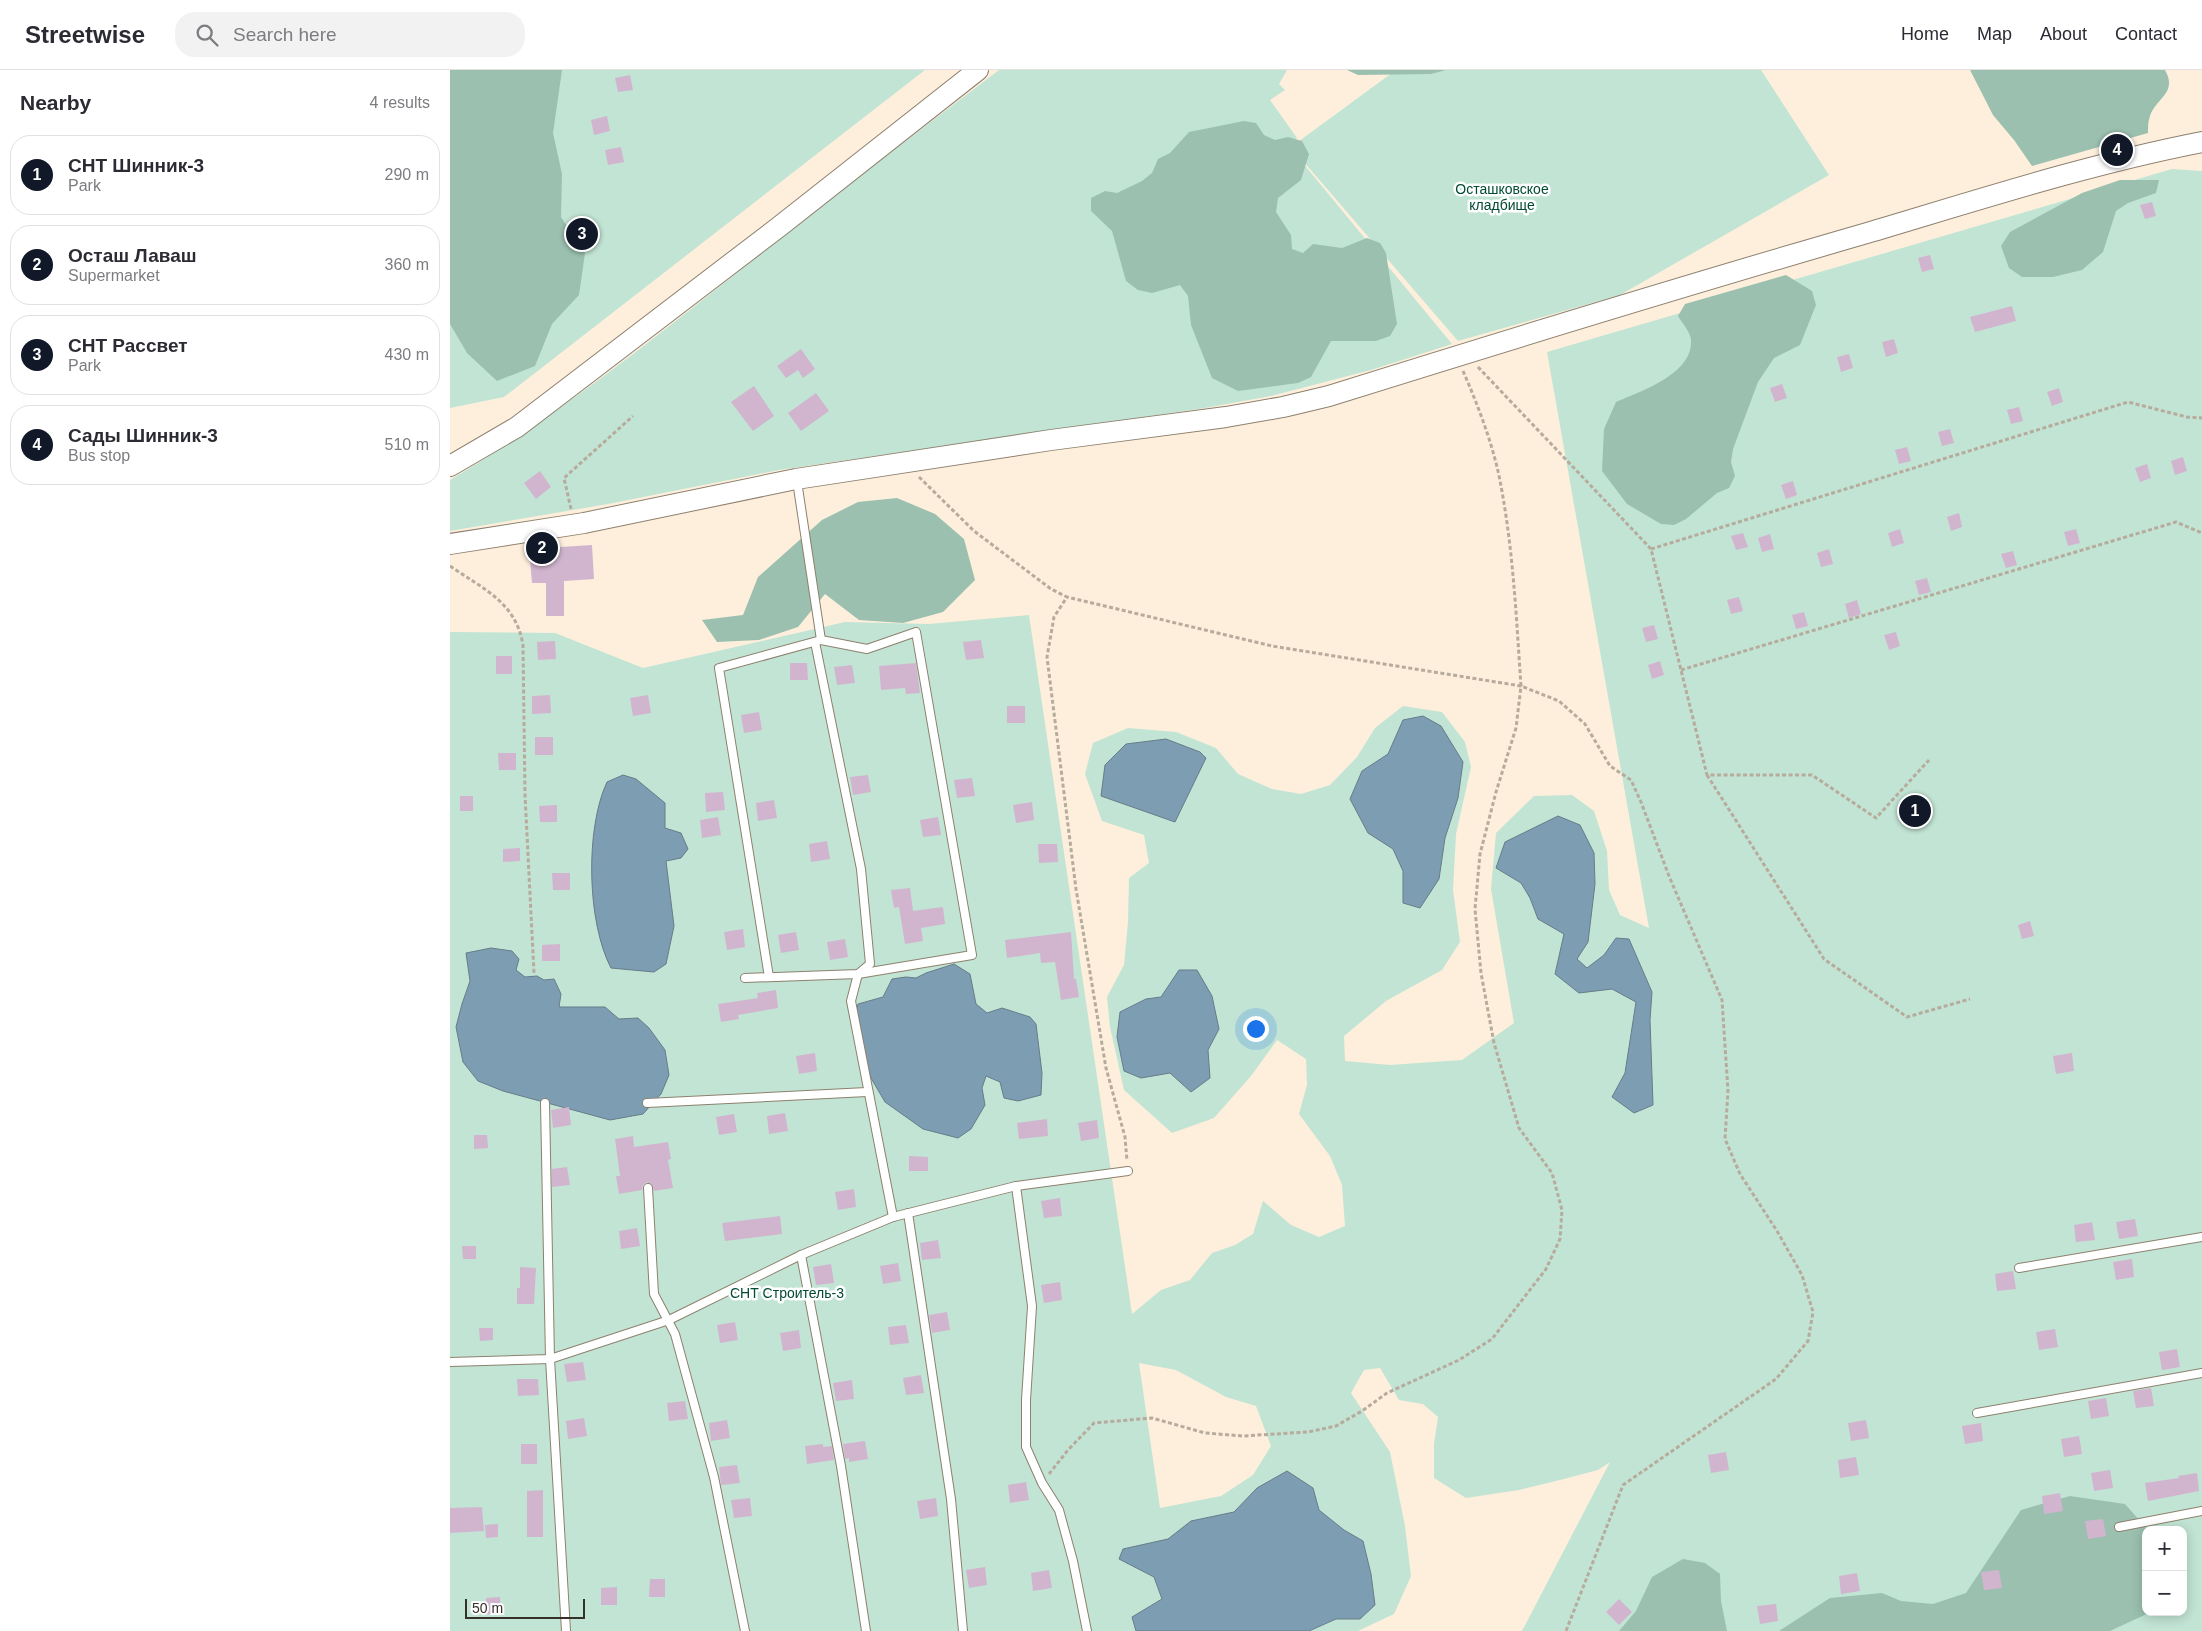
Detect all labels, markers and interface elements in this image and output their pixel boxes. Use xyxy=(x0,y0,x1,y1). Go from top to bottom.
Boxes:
search box xyxy=(175,12,525,57)
text: Streetwise xyxy=(25,21,145,48)
icon: search xyxy=(193,21,221,49)
text: Search here xyxy=(233,24,337,45)
text: Home xyxy=(1901,24,1949,44)
text: Map xyxy=(1977,24,2012,44)
text: About xyxy=(2040,24,2087,44)
text: Contact xyxy=(2115,24,2177,44)
text: Nearby xyxy=(20,91,91,114)
text: 4 results xyxy=(370,94,430,111)
pin: 4 xyxy=(2101,131,2133,169)
text: СНТ Шинник-3 xyxy=(68,155,204,176)
text: 1 xyxy=(33,166,41,183)
text: 290 m xyxy=(385,166,429,183)
text: Park xyxy=(68,177,101,194)
park label: Осташковское кладбище xyxy=(1455,181,1549,213)
pin: 3 xyxy=(566,215,598,253)
text: Осташ Лаваш xyxy=(68,245,197,266)
text: 2 xyxy=(33,256,41,273)
text: 360 m xyxy=(385,256,429,273)
text: Supermarket xyxy=(68,267,160,284)
text: СНТ Рассвет xyxy=(68,335,188,356)
text: 3 xyxy=(33,346,41,363)
text: 430 m xyxy=(385,346,429,363)
text: Park xyxy=(68,357,101,374)
text: Сады Шинник-3 xyxy=(68,425,218,446)
text: 4 xyxy=(33,436,41,453)
text: 510 m xyxy=(385,436,429,453)
text: Bus stop xyxy=(68,447,130,464)
pin: 2 xyxy=(526,529,558,567)
pin: 1 xyxy=(1899,792,1931,830)
your location xyxy=(1243,1016,1269,1042)
park label: СНТ Строитель-3 xyxy=(730,1285,844,1301)
map controls xyxy=(2142,1526,2187,1616)
button: + xyxy=(2142,1526,2187,1571)
button: − xyxy=(2142,1571,2187,1616)
scale bar xyxy=(465,1596,585,1619)
text: 50 m xyxy=(472,1600,503,1616)

